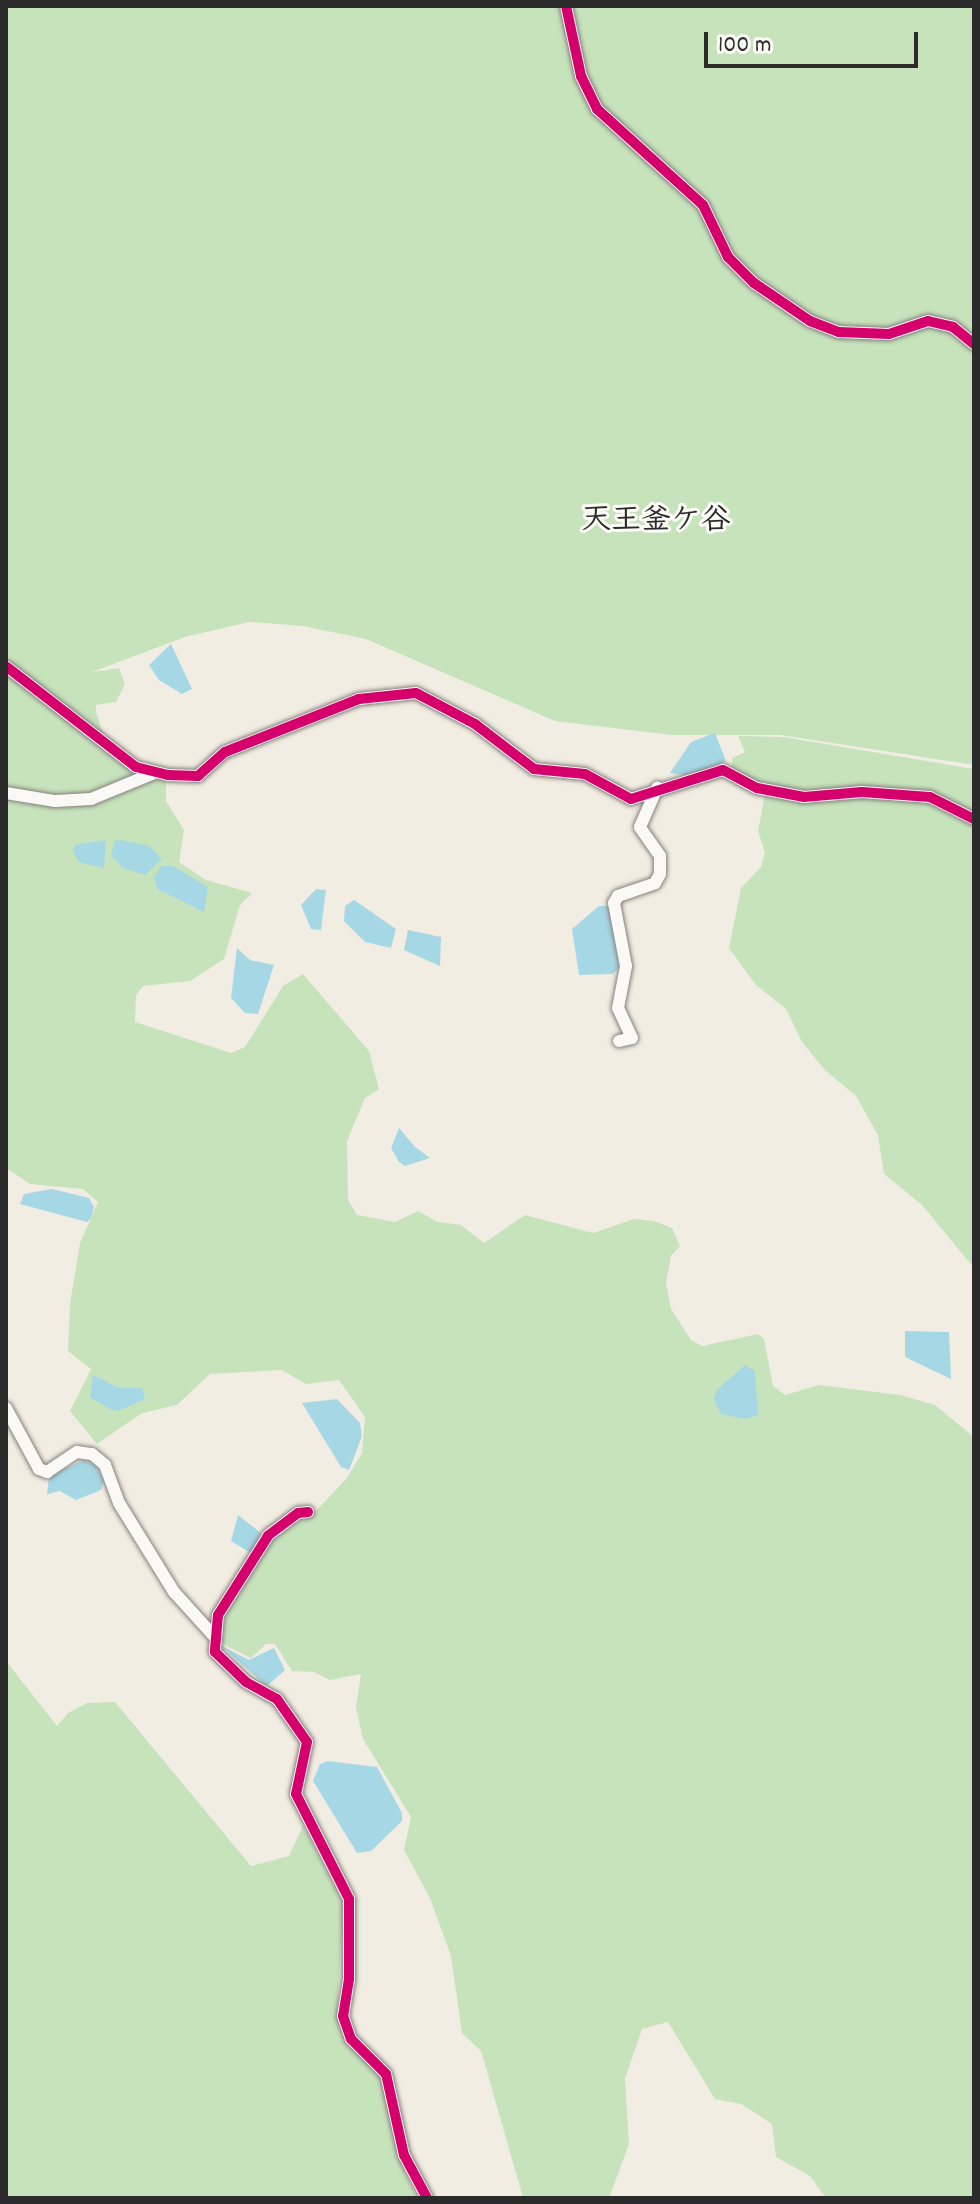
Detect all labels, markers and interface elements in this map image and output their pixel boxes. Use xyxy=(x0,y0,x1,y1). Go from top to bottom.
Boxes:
scale bar xyxy=(708,16,922,66)
text: 100 m xyxy=(718,29,771,63)
district label: 天王釜ケ谷 xyxy=(581,505,731,541)

